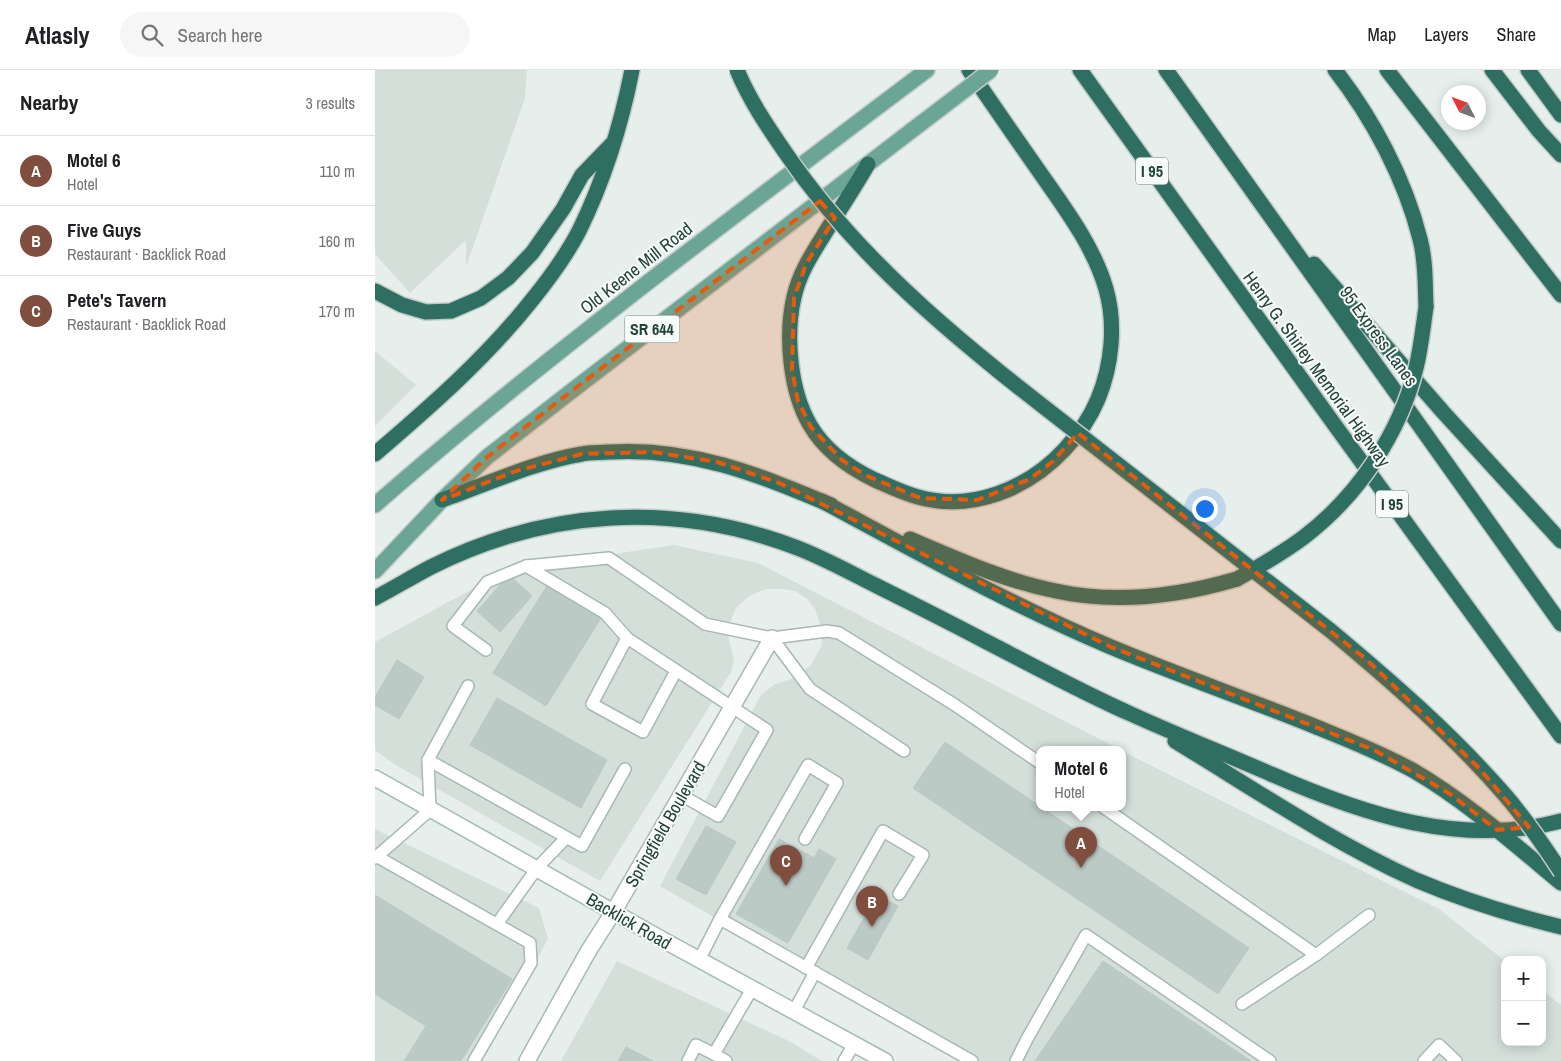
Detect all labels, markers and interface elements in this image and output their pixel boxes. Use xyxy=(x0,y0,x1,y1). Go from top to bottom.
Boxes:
search box xyxy=(120,12,470,57)
text: Atlasly xyxy=(25,19,90,51)
icon: search xyxy=(138,21,166,49)
text: Search here xyxy=(178,22,262,48)
text: Map xyxy=(1368,22,1396,47)
text: Layers xyxy=(1424,22,1469,47)
text: Share xyxy=(1497,22,1536,47)
north arrow xyxy=(1441,85,1486,130)
text: Nearby xyxy=(20,88,78,117)
text: 3 results xyxy=(305,92,355,114)
text: Motel 6 xyxy=(67,147,121,173)
road number: I 95 xyxy=(1136,158,1168,184)
text: A xyxy=(31,160,41,182)
text: 110 m xyxy=(319,160,355,182)
text: Hotel xyxy=(67,173,98,195)
street label: Old Keene Mill Road xyxy=(575,216,697,320)
text: Five Guys xyxy=(67,217,141,243)
text: B xyxy=(31,230,41,252)
text: 160 m xyxy=(319,230,355,252)
text: Restaurant · Backlick Road xyxy=(67,243,226,265)
street label: Henry G. Shirley Memorial Highway xyxy=(1237,266,1397,472)
street label: 95 Express Lanes xyxy=(1334,281,1424,391)
text: Pete's Tavern xyxy=(67,287,167,313)
text: C xyxy=(31,300,41,322)
text: 170 m xyxy=(319,300,355,322)
text: Restaurant · Backlick Road xyxy=(67,313,226,335)
road number: SR 644 xyxy=(625,315,679,342)
road number: I 95 xyxy=(1376,490,1408,518)
your location xyxy=(1192,496,1218,522)
popup xyxy=(1036,746,1126,811)
text: Motel 6 xyxy=(1054,755,1108,781)
street label: Springfield Boulevard xyxy=(619,756,711,892)
text: Hotel xyxy=(1054,781,1085,803)
pin: A xyxy=(1065,827,1097,868)
pin: C xyxy=(770,845,802,886)
pin: B xyxy=(856,886,888,927)
street label: Backlick Road xyxy=(582,887,676,955)
map controls xyxy=(1501,956,1546,1046)
button: + xyxy=(1501,956,1546,1001)
button: − xyxy=(1501,1001,1546,1046)

